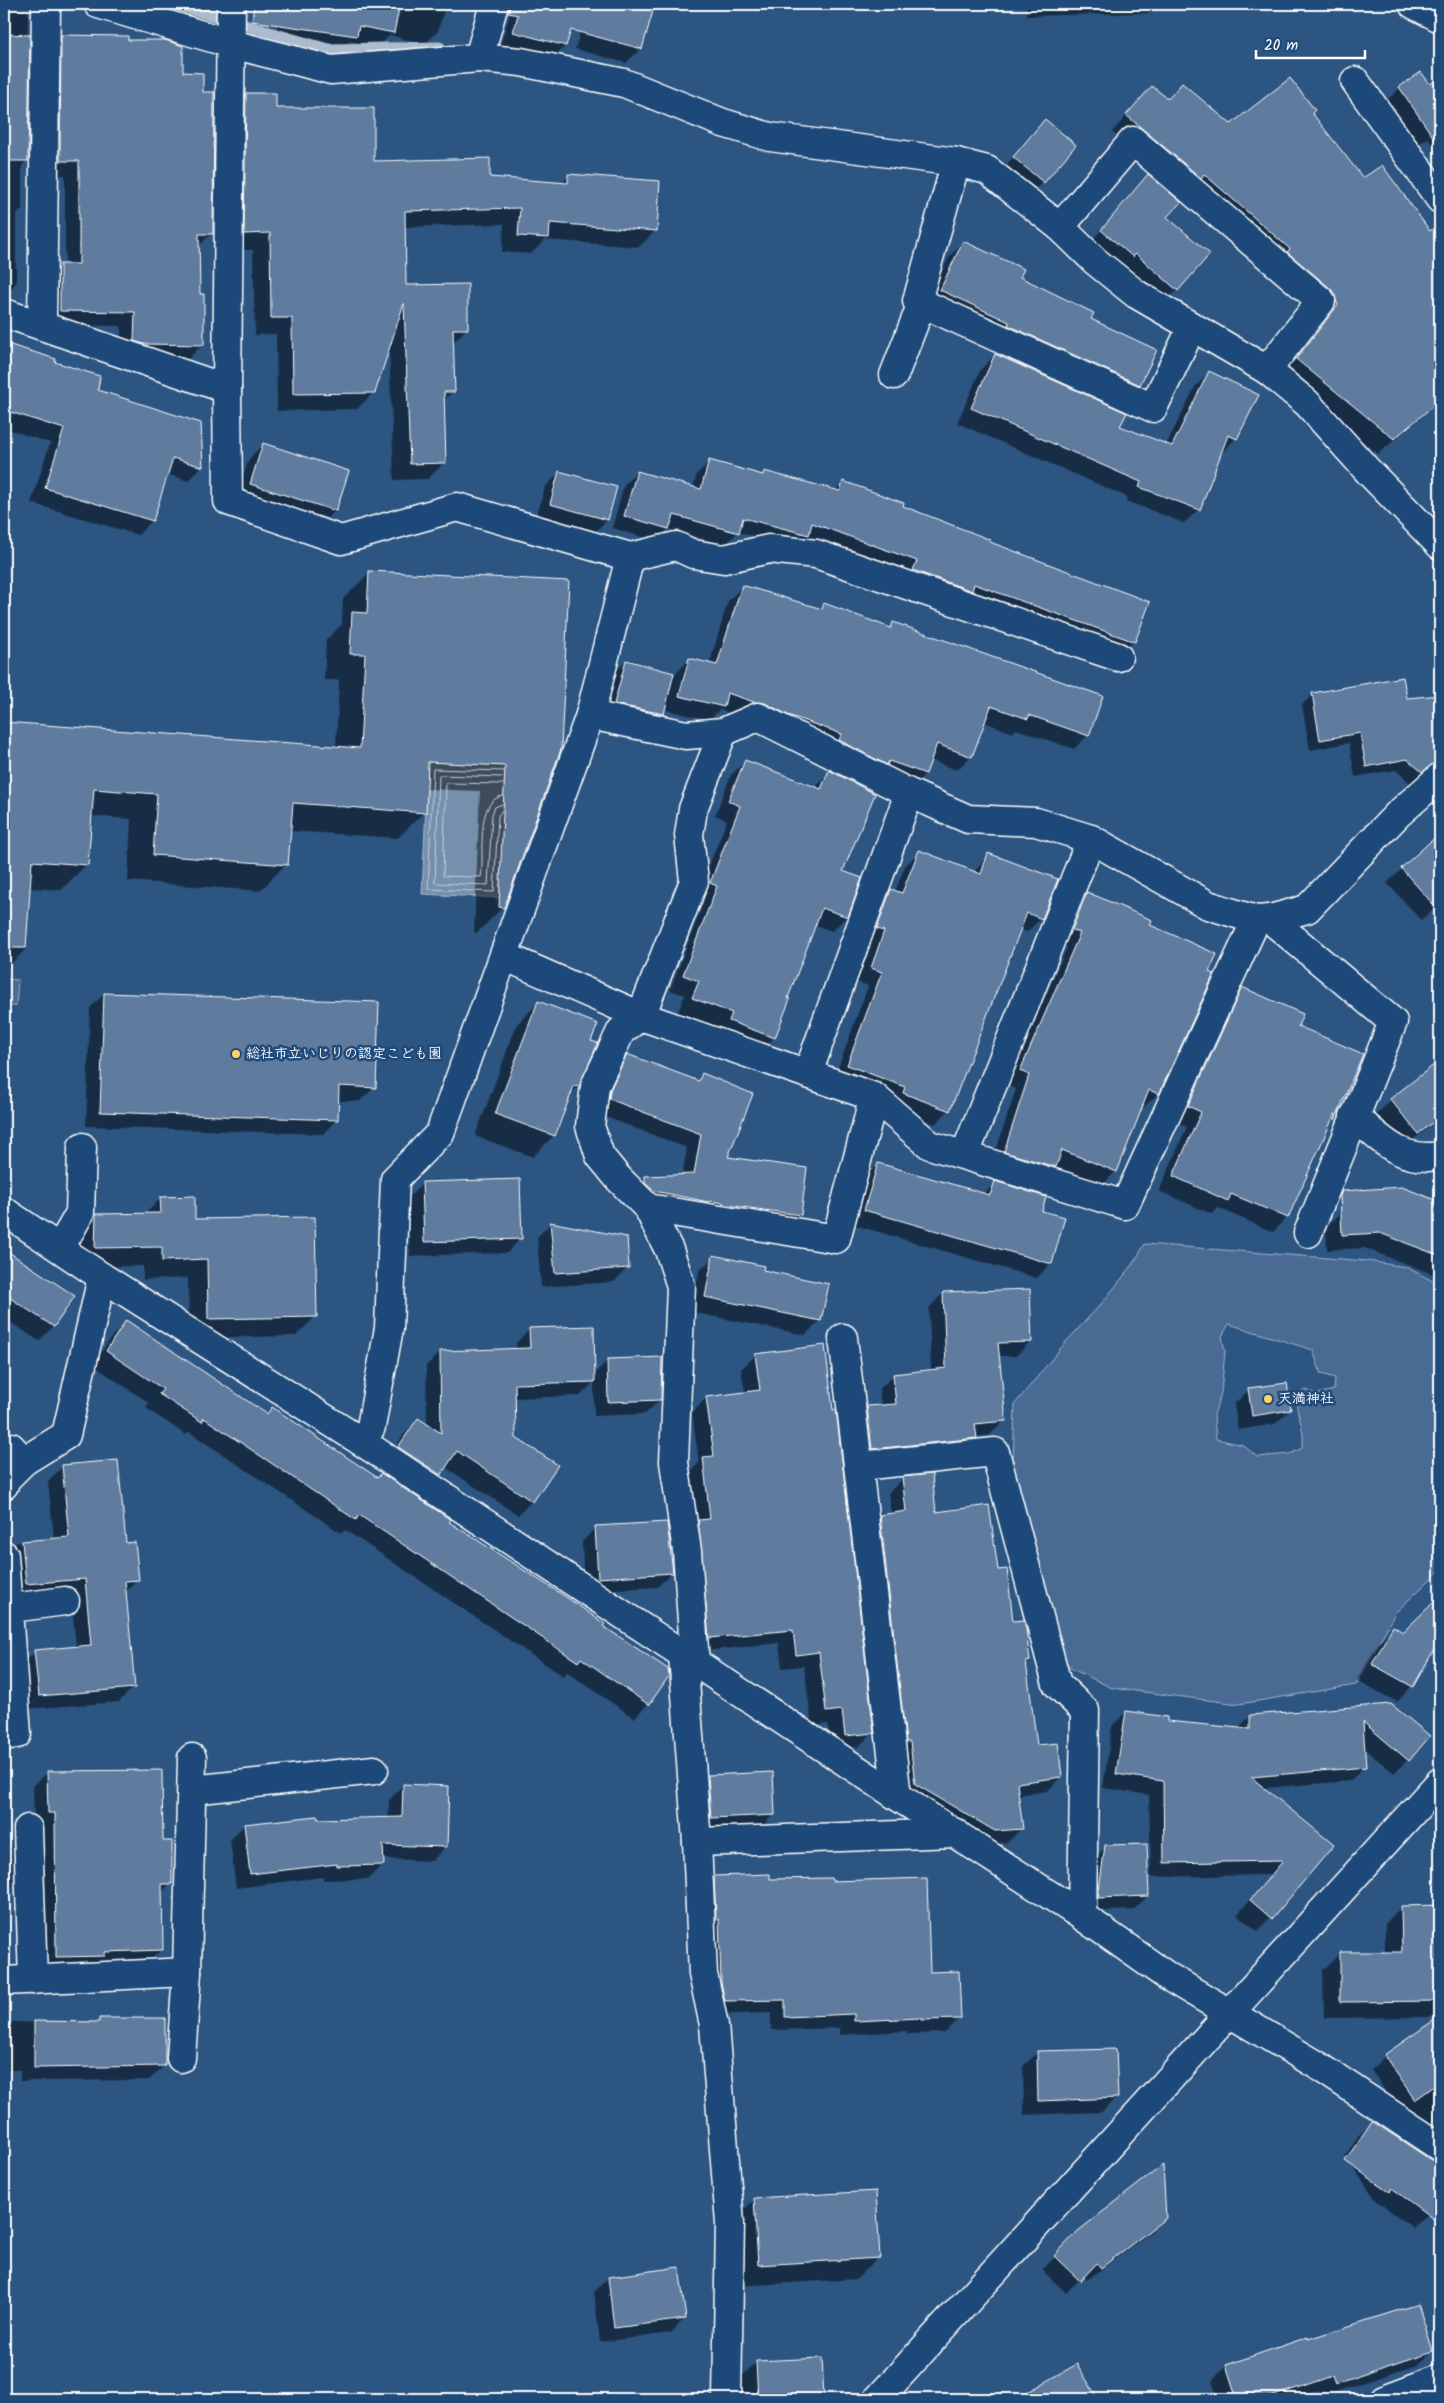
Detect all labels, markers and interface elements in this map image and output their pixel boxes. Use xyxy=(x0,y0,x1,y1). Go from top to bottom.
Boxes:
scale bar xyxy=(1256,28,1365,60)
text: 20 m xyxy=(1264,34,1298,58)
place label: 総社市立いじりの認定こども園 xyxy=(246,1043,442,1065)
marker: 総社市立いじりの認定こども園 xyxy=(230,1048,242,1060)
place label: 天満神社 xyxy=(1278,1388,1334,1410)
marker: 天満神社 xyxy=(1262,1393,1274,1405)

